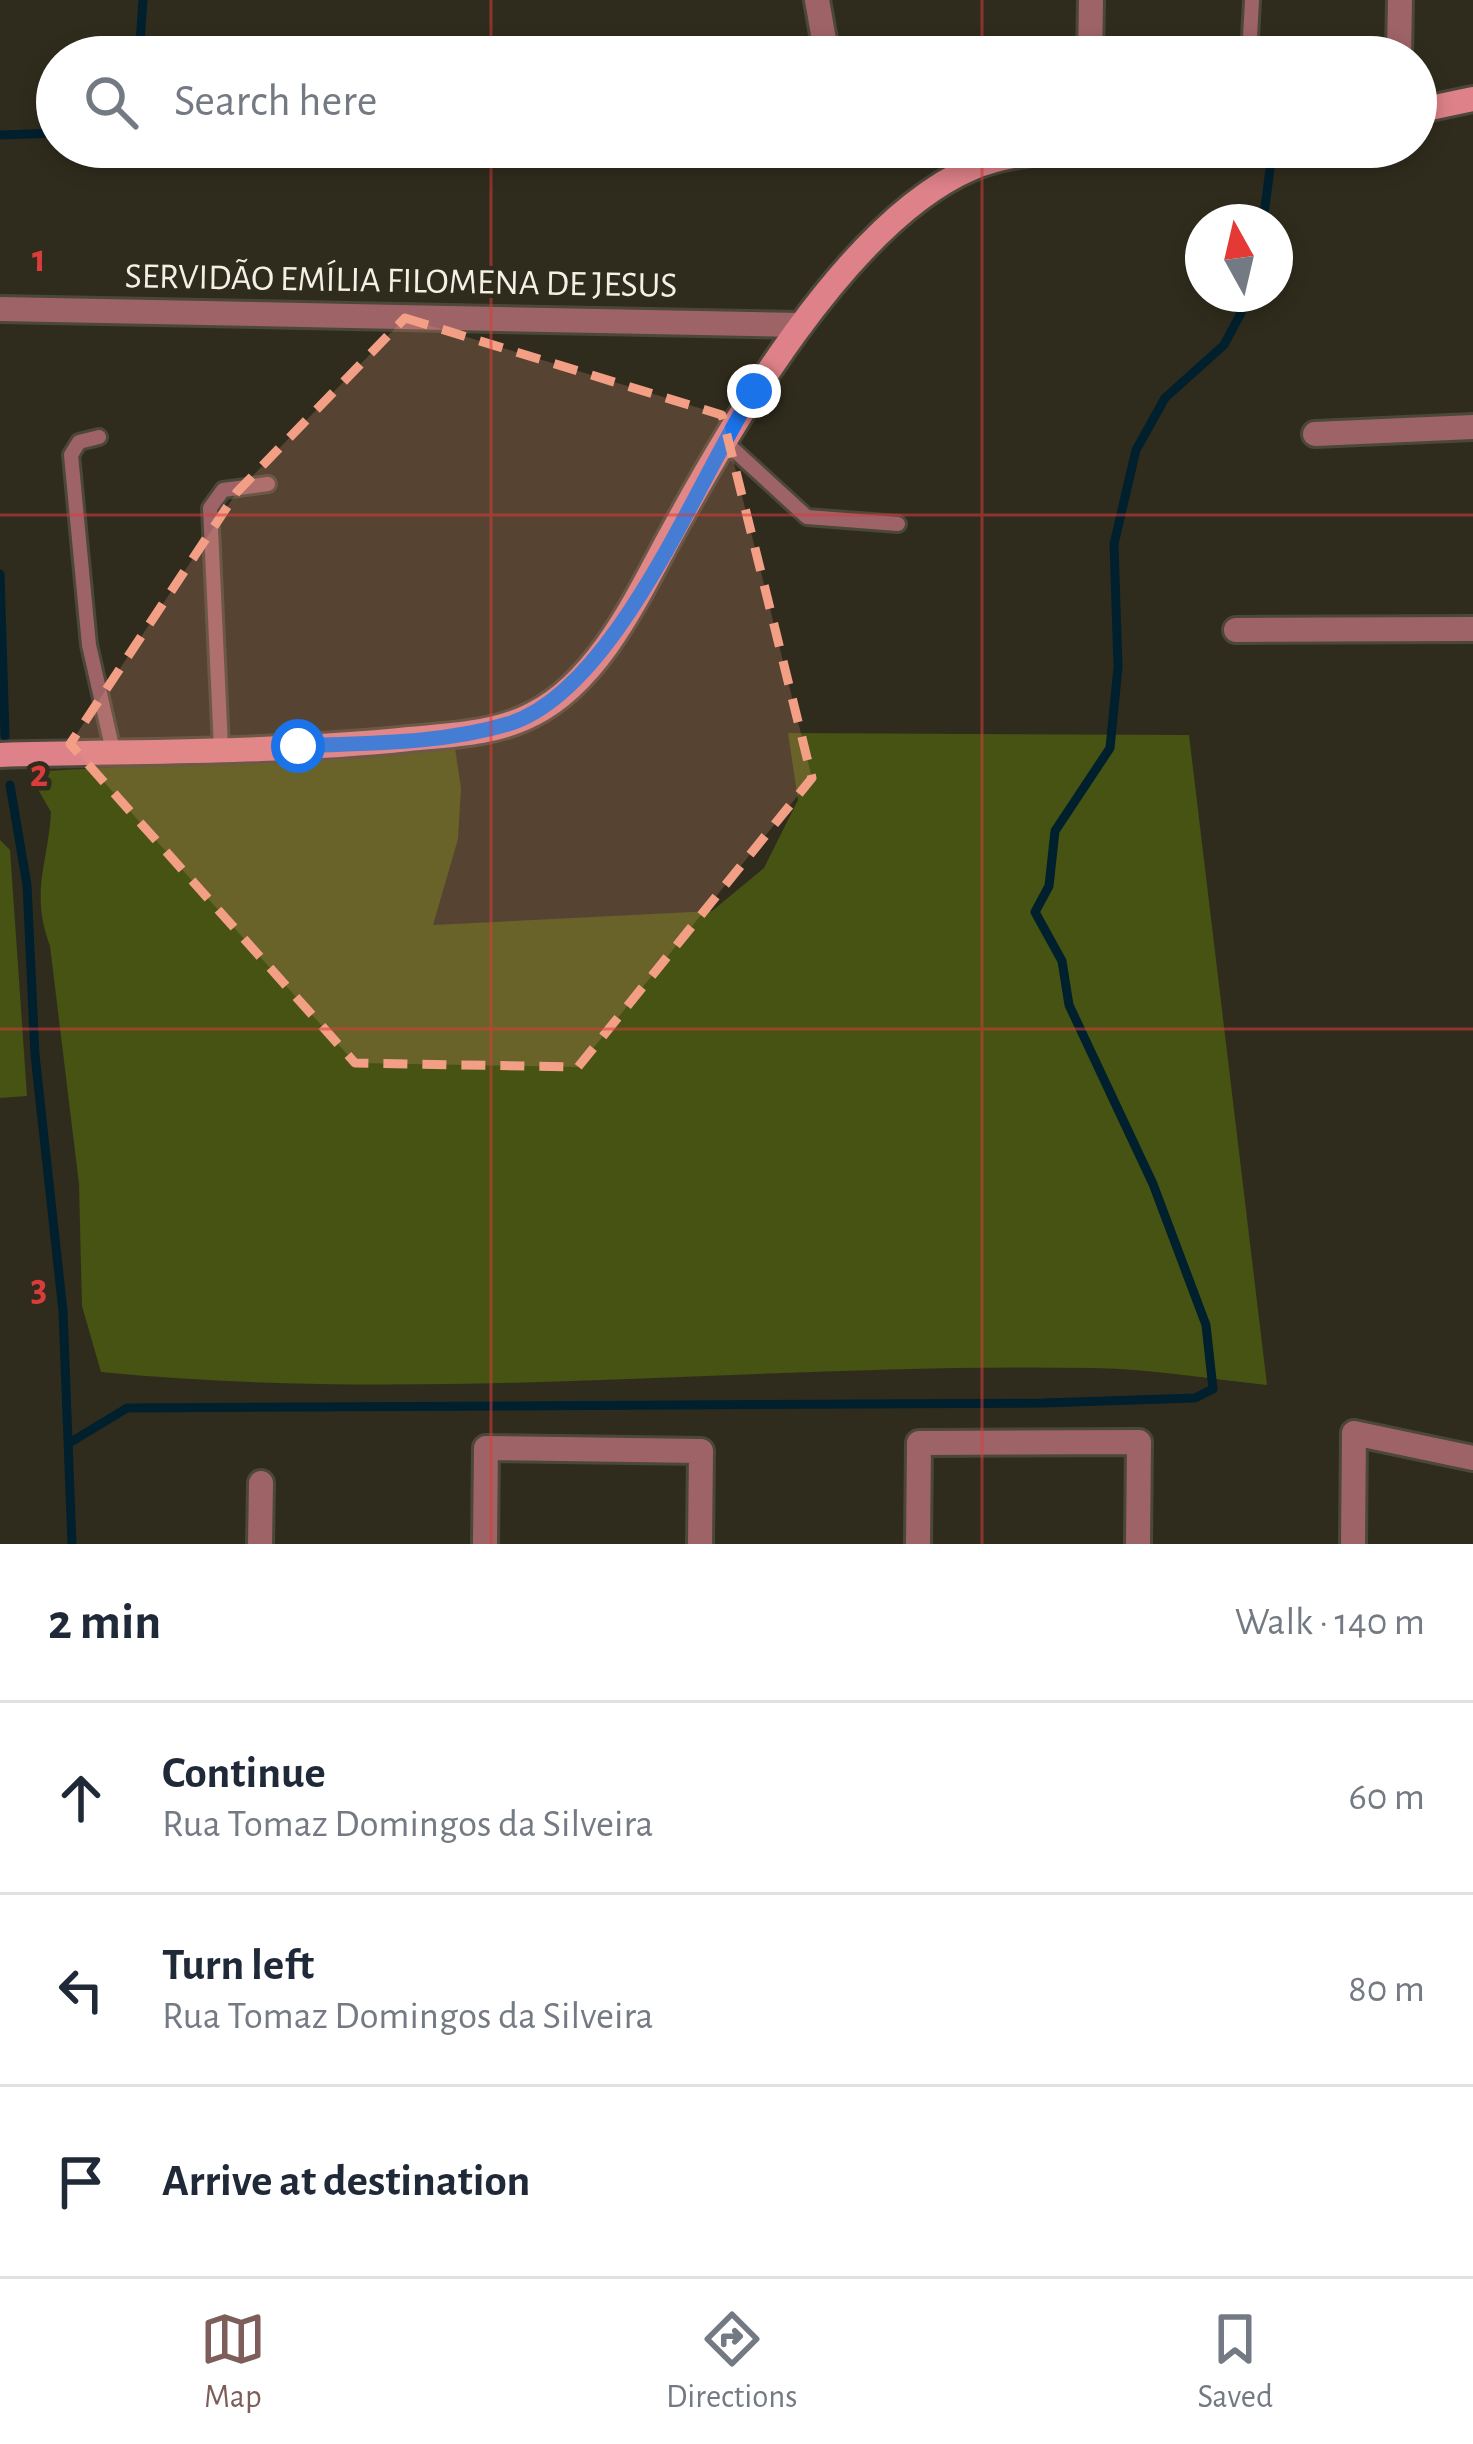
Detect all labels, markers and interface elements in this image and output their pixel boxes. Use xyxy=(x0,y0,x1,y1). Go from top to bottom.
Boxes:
search box xyxy=(36,36,1437,168)
icon: search xyxy=(78,69,144,135)
text: Search here xyxy=(174,79,377,124)
north arrow xyxy=(1185,204,1293,312)
text: 1 xyxy=(32,240,46,279)
street label: SERVIDÃO EMÍLIA FILOMENA DE JESUS xyxy=(124,255,678,304)
route end xyxy=(727,364,781,418)
route start xyxy=(271,719,325,773)
text: 2 xyxy=(30,755,48,794)
text: 3 xyxy=(31,1269,47,1308)
text: 2 min xyxy=(48,1597,161,1648)
text: Walk · 140 m xyxy=(1235,1603,1425,1642)
text: Continue xyxy=(162,1751,326,1796)
icon: ahead xyxy=(48,1765,114,1831)
text: 60 m xyxy=(1348,1778,1425,1817)
text: Rua Tomaz Domingos da Silveira xyxy=(162,1805,654,1844)
text: Turn left xyxy=(162,1943,314,1988)
icon: left xyxy=(48,1957,114,2023)
text: 80 m xyxy=(1348,1970,1425,2009)
text: Rua Tomaz Domingos da Silveira xyxy=(162,1997,654,2036)
icon: arrive xyxy=(48,2149,114,2215)
text: Arrive at destination xyxy=(162,2159,530,2204)
tab: Map xyxy=(200,2306,266,2418)
tab: Directions xyxy=(666,2306,797,2418)
tab: Saved xyxy=(1197,2306,1273,2418)

